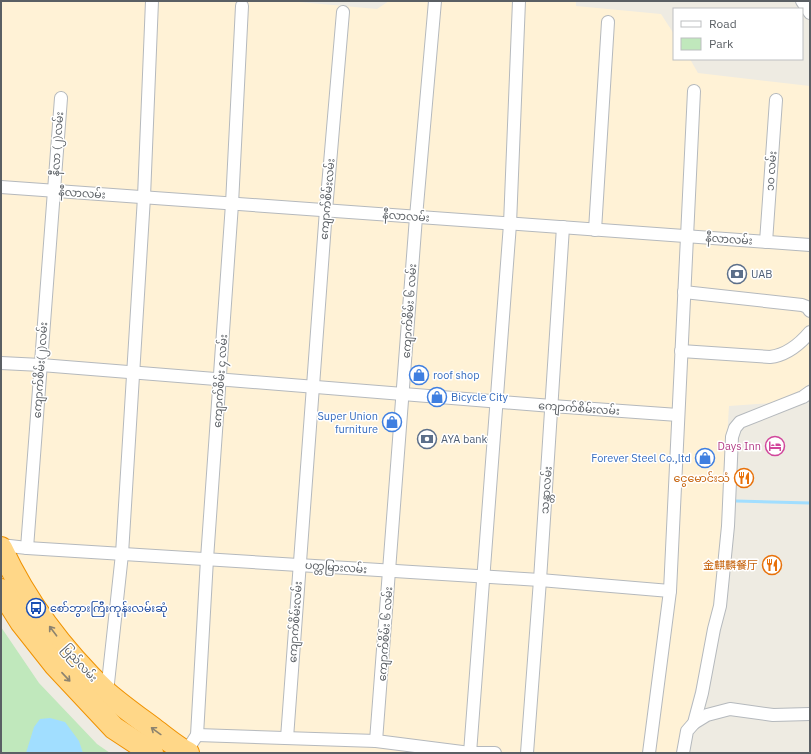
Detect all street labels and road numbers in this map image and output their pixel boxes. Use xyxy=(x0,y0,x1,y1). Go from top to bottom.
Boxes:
street label: နီလာ (၂)လမ်း xyxy=(48,111,68,177)
street label: ၁၀ လမ်း xyxy=(763,150,779,192)
street label: ကျောက်စိမ်းလမ်း xyxy=(316,158,340,240)
street label: နီလာလမ်း xyxy=(58,184,106,204)
street label: နီလာလမ်း xyxy=(382,207,430,227)
street label: နီလာလမ်း xyxy=(705,230,753,250)
street label: ကျောက်စိမ်း ၆ လမ်း xyxy=(399,263,421,359)
street label: ကျောက်စိမ်း(၂)လမ်း xyxy=(30,321,52,419)
street label: ကျောက်စိမ်း ၄ လမ်း xyxy=(210,334,232,428)
street label: ကျောက်စိမ်းလမ်း xyxy=(538,398,620,420)
street label: သန္တာလမ်း xyxy=(537,465,557,515)
street label: ပတ္တမြားလမ်း xyxy=(304,558,368,578)
street label: ကျောက်စိမ်းလမ်း xyxy=(285,581,307,663)
street label: ကျောက်စိမ်း ၆ လမ်း xyxy=(375,586,397,682)
street label: ပြည်လမ်း xyxy=(58,641,101,686)

